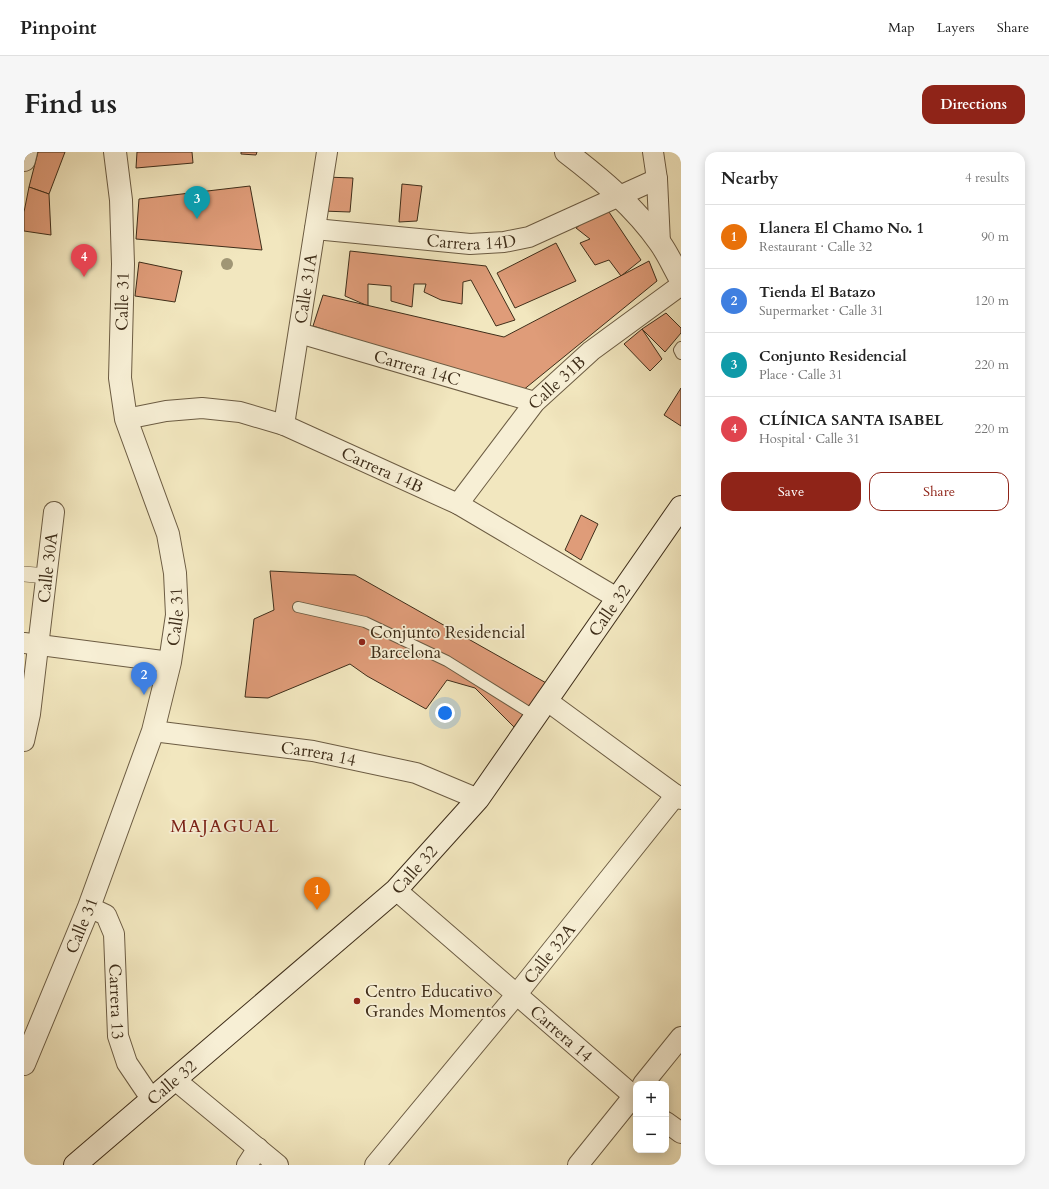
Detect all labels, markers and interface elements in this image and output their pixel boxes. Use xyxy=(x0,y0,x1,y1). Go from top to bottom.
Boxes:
text: Pinpoint xyxy=(20,15,97,41)
text: Map xyxy=(888,18,915,37)
text: Layers xyxy=(937,18,975,37)
text: Share xyxy=(997,18,1029,37)
text: Find us xyxy=(24,85,117,123)
button: Directions xyxy=(922,85,1025,124)
text: Nearby xyxy=(721,167,778,190)
text: 4 results xyxy=(965,169,1009,187)
pin: 3 xyxy=(184,186,210,219)
text: Llanera El Chamo No. 1 xyxy=(759,218,924,238)
text: 1 xyxy=(731,228,737,246)
text: 90 m xyxy=(981,228,1009,246)
street label: Carrera 14D xyxy=(425,229,518,256)
text: Restaurant · Calle 32 xyxy=(759,238,872,256)
pin: 4 xyxy=(71,244,97,277)
street label: Calle 31A xyxy=(289,251,323,326)
street label: Calle 31 xyxy=(110,272,135,331)
text: Tienda El Batazo xyxy=(759,282,875,302)
text: 2 xyxy=(731,292,737,310)
text: 120 m xyxy=(975,292,1009,310)
text: Supermarket · Calle 31 xyxy=(759,302,884,320)
street label: Carrera 14C xyxy=(371,344,463,392)
text: Conjunto Residencial xyxy=(759,346,907,366)
street label: Calle 31B xyxy=(523,351,591,415)
text: 3 xyxy=(731,356,737,374)
text: 220 m xyxy=(975,356,1009,374)
text: Place · Calle 31 xyxy=(759,366,843,384)
text: CLÍNICA SANTA ISABEL xyxy=(759,410,943,430)
text: 4 xyxy=(731,420,737,438)
text: 220 m xyxy=(975,420,1009,438)
text: Hospital · Calle 31 xyxy=(759,430,860,448)
street label: Carrera 14B xyxy=(337,442,427,499)
button: Save xyxy=(721,472,861,511)
button: Share xyxy=(869,472,1009,511)
street label: Calle 30A xyxy=(32,530,64,604)
street label: Calle 32 xyxy=(583,580,636,641)
street label: Calle 31 xyxy=(162,587,189,648)
place label: Conjunto Residencial Barcelona xyxy=(370,621,526,664)
marker: Conjunto Residencial Barcelona xyxy=(357,637,367,647)
pin: 2 xyxy=(131,662,157,695)
your location xyxy=(435,703,455,723)
street label: Carrera 14 xyxy=(279,736,358,772)
district label: MAJAGUAL xyxy=(170,814,280,839)
street label: Calle 32 xyxy=(386,840,443,900)
pin: 1 xyxy=(304,877,330,910)
street label: Calle 31 xyxy=(60,894,104,957)
street label: Calle 32A xyxy=(518,918,581,989)
street label: Carrera 13 xyxy=(103,963,129,1040)
place label: Centro Educativo Grandes Momentos xyxy=(365,980,506,1023)
marker: Centro Educativo Grandes Momentos xyxy=(352,996,362,1006)
street label: Carrera 14 xyxy=(525,1000,598,1068)
street label: Calle 32 xyxy=(142,1055,202,1111)
map controls xyxy=(633,1081,669,1153)
button: + xyxy=(633,1081,669,1117)
button: − xyxy=(633,1117,669,1153)

